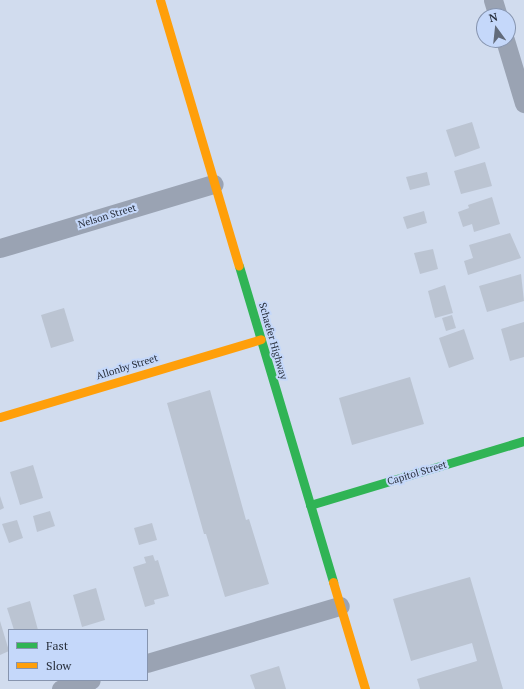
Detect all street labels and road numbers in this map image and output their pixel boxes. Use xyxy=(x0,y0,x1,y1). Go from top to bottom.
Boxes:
street label: Nelson Street xyxy=(76,201,138,231)
street label: Schaefer Highway xyxy=(256,301,290,381)
street label: Allonby Street xyxy=(95,352,159,382)
street label: Capitol Street xyxy=(386,458,448,488)

